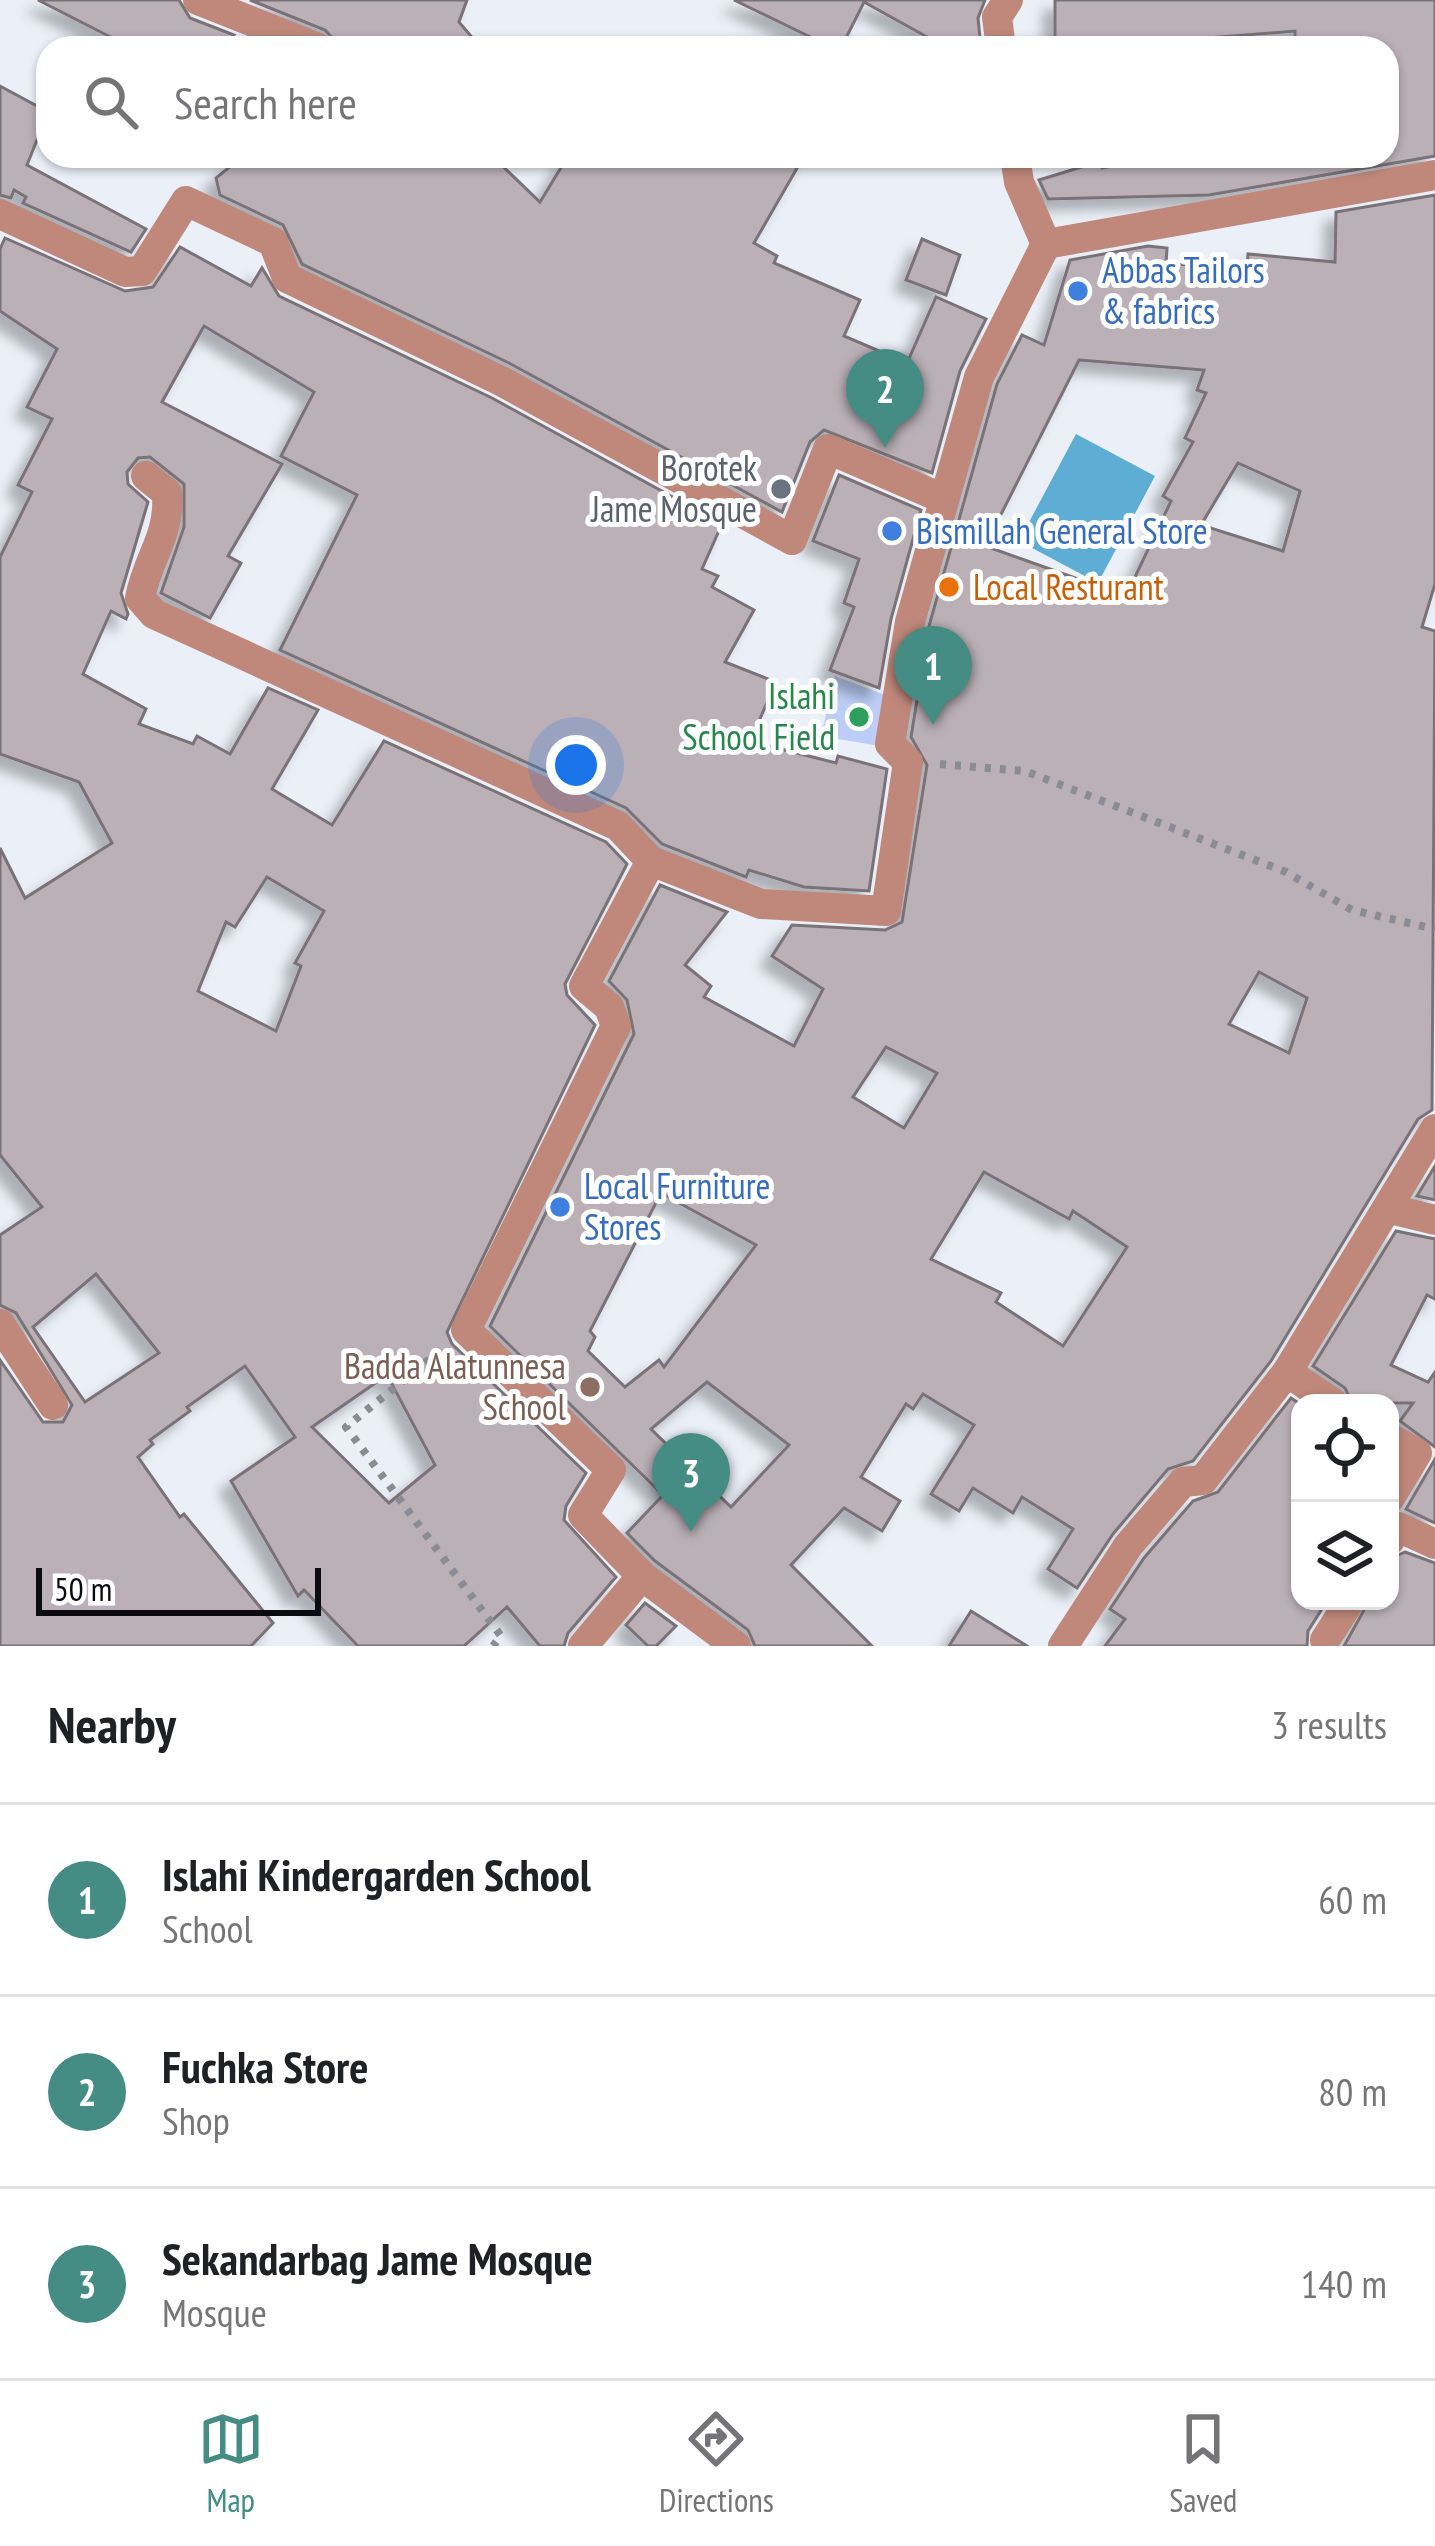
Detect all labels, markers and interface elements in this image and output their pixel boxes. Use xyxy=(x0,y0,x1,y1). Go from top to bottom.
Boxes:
search box xyxy=(36,36,1399,168)
icon: search xyxy=(78,69,144,135)
text: Search here xyxy=(174,73,357,131)
place label: Abbas Tailors & fabrics xyxy=(1102,246,1265,334)
marker: Abbas Tailors & fabrics xyxy=(1065,278,1091,304)
pin: 2 xyxy=(846,349,924,448)
place label: Borotek Jame Mosque xyxy=(590,444,757,532)
marker: Borotek Jame Mosque xyxy=(768,476,794,502)
place label: Bismillah General Store xyxy=(916,507,1208,554)
marker: Bismillah General Store xyxy=(879,518,905,544)
place label: Local Resturant xyxy=(973,563,1164,610)
marker: Local Resturant xyxy=(936,574,962,600)
pin: 1 xyxy=(894,626,972,725)
place label: Islahi School Field xyxy=(682,672,835,760)
marker: Islahi School Field xyxy=(846,704,872,730)
your location xyxy=(546,735,606,795)
place label: Local Furniture Stores xyxy=(584,1162,770,1250)
marker: Local Furniture Stores xyxy=(547,1194,573,1220)
place label: Badda Alatunnesa School xyxy=(344,1342,567,1430)
marker: Badda Alatunnesa School xyxy=(577,1374,603,1400)
map controls xyxy=(1291,1394,1399,1610)
button: locate xyxy=(1291,1394,1399,1502)
pin: 3 xyxy=(652,1433,730,1532)
button: layers xyxy=(1291,1502,1399,1610)
scale bar xyxy=(36,1562,321,1615)
text: 50 m xyxy=(54,1567,112,1610)
text: Nearby xyxy=(48,1691,176,1757)
text: 3 results xyxy=(1271,1699,1387,1750)
text: Islahi Kindergarden School xyxy=(162,1845,591,1903)
text: 1 xyxy=(78,1874,96,1925)
text: 60 m xyxy=(1318,1874,1387,1925)
text: School xyxy=(162,1903,253,1954)
text: Fuchka Store xyxy=(162,2037,369,2095)
text: 2 xyxy=(78,2066,96,2117)
text: 80 m xyxy=(1318,2066,1387,2117)
text: Shop xyxy=(162,2095,230,2146)
text: Sekandarbag Jame Mosque xyxy=(162,2229,593,2287)
text: 3 xyxy=(78,2258,96,2309)
text: 140 m xyxy=(1301,2258,1387,2309)
text: Mosque xyxy=(162,2287,267,2338)
tab: Map xyxy=(198,2406,264,2521)
tab: Directions xyxy=(659,2406,774,2521)
tab: Saved xyxy=(1169,2406,1237,2521)

